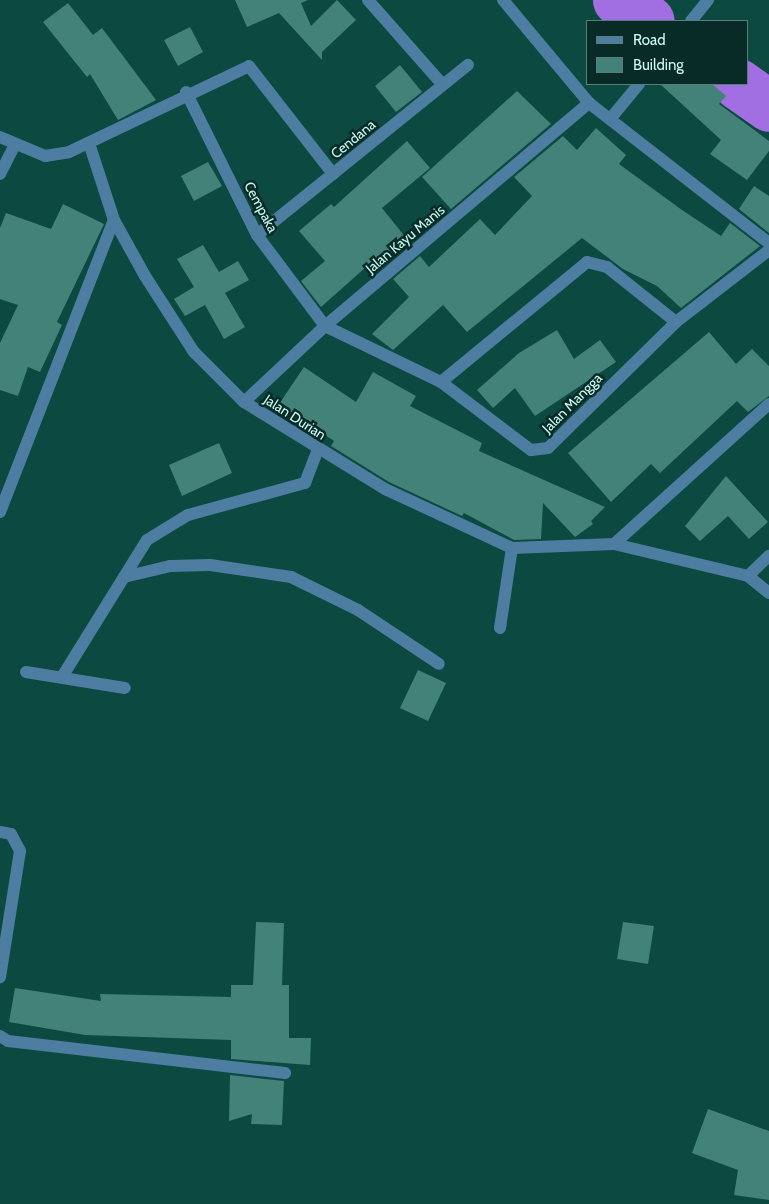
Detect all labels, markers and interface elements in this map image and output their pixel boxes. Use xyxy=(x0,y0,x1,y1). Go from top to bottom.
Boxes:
legend xyxy=(586,20,749,85)
text: Road xyxy=(633,31,666,49)
text: Building xyxy=(633,56,684,74)
street label: Cendana xyxy=(327,116,379,162)
street label: Cempaka xyxy=(241,179,281,235)
street label: Jalan Kayu Manis xyxy=(362,201,448,277)
street label: Jalan Mangga xyxy=(539,370,605,436)
street label: Jalan Durian xyxy=(261,391,329,443)

